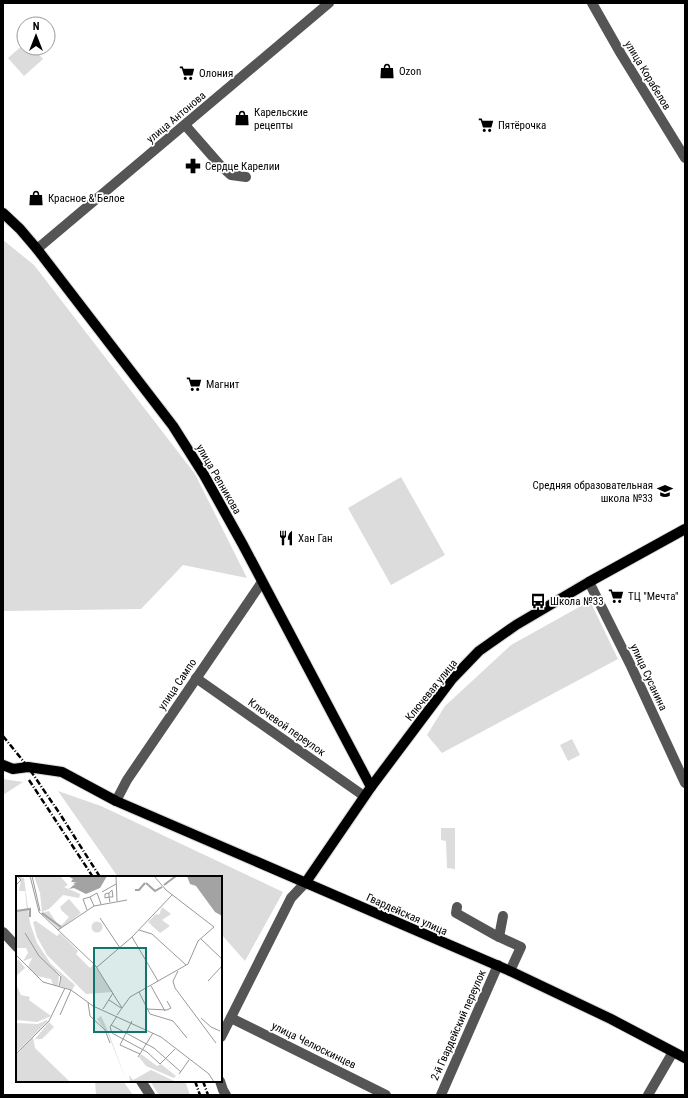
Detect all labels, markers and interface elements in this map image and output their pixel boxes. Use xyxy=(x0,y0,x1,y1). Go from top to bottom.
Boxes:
north arrow xyxy=(16,16,56,56)
text: N xyxy=(33,20,40,33)
street label: улица Корабелов xyxy=(622,38,673,112)
shop icon: Ozon xyxy=(378,62,396,80)
supermarket icon: Олония xyxy=(178,64,196,82)
place label: Ozon xyxy=(399,65,421,78)
place label: Олония xyxy=(199,67,233,80)
street label: улица Антонова xyxy=(144,89,208,146)
place label: Карельские рецепты xyxy=(254,106,308,132)
shop icon: Карельские рецепты xyxy=(233,109,251,127)
supermarket icon: Пятёрочка xyxy=(477,116,495,134)
place label: Пятёрочка xyxy=(498,119,546,132)
pharmacy icon: Сердце Карелии xyxy=(184,157,202,175)
place label: Сердце Карелии xyxy=(205,160,280,173)
shop icon: Красное & Белое xyxy=(27,189,45,207)
place label: Красное & Белое xyxy=(48,192,125,205)
supermarket icon: Магнит xyxy=(185,375,203,393)
place label: Магнит xyxy=(206,378,240,391)
street label: улица Репникова xyxy=(193,442,244,517)
place label: Средняя образовательная школа №33 xyxy=(532,479,653,505)
school or university icon: Средняя образовательная школа №33 xyxy=(656,482,674,500)
restaurant icon: Хан Ган xyxy=(277,529,295,547)
place label: Хан Ган xyxy=(298,532,333,545)
supermarket icon: ТЦ "Мечта" xyxy=(607,587,625,605)
place label: ТЦ "Мечта" xyxy=(628,590,679,603)
bus stop icon: Школа №33 xyxy=(529,592,547,610)
place label: Школа №33 xyxy=(550,595,604,608)
street label: улица Сусанина xyxy=(627,642,670,713)
street label: улица Сампо xyxy=(156,656,200,712)
street label: Ключевая улица xyxy=(403,657,460,724)
street label: Ключевой переулок xyxy=(246,696,328,759)
inset map xyxy=(16,876,222,1082)
street label: Гвардейская улица xyxy=(364,891,449,938)
street label: 2-й Гвардейский переулок xyxy=(428,967,489,1082)
street label: улица Челюскинцев xyxy=(269,1019,358,1072)

